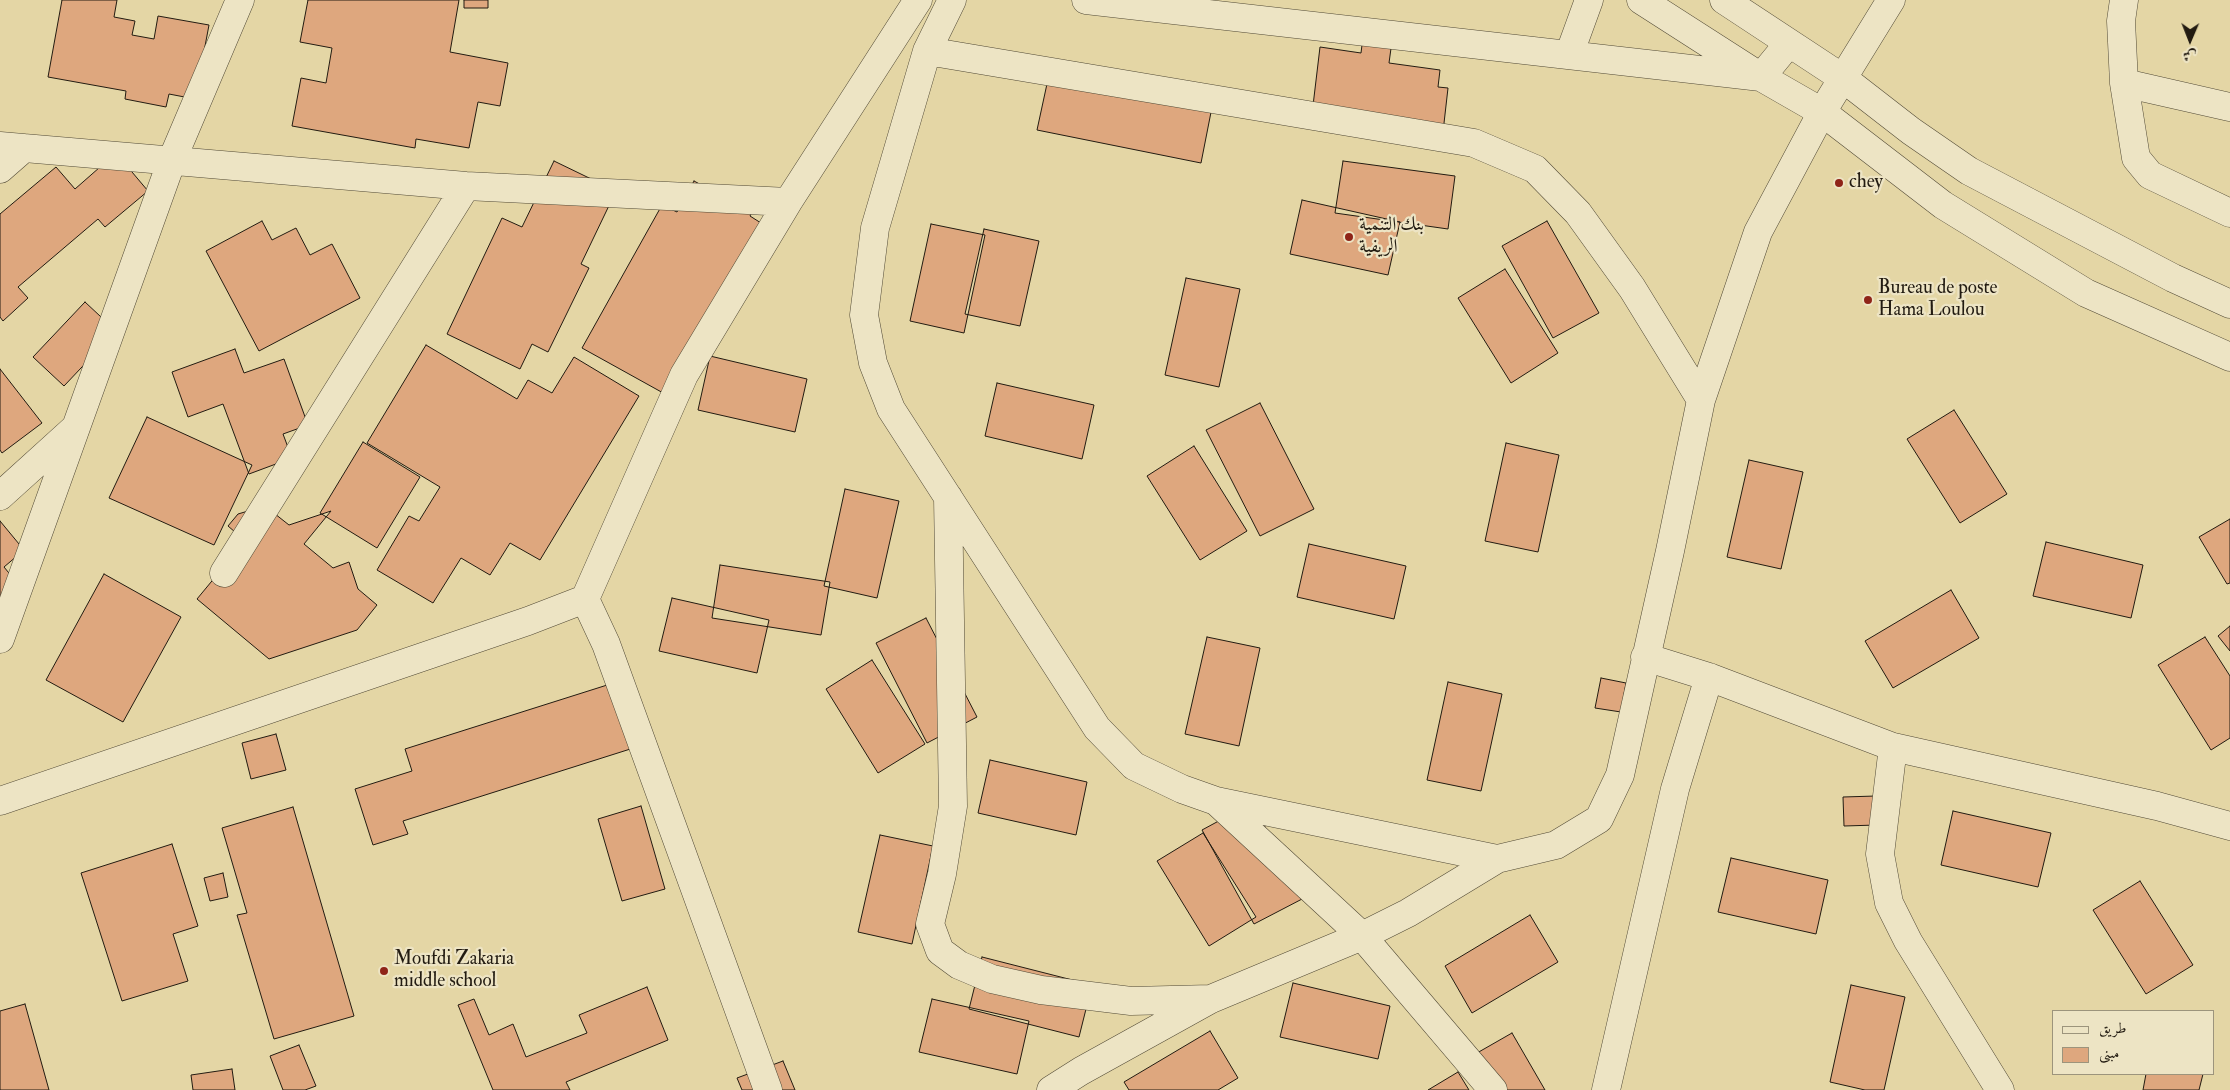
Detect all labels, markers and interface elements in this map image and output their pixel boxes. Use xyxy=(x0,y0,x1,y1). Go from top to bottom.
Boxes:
north arrow xyxy=(2165,15,2215,65)
text: ش xyxy=(2183,47,2197,64)
place label: chey xyxy=(1849,172,1883,194)
marker: chey xyxy=(1833,177,1845,189)
place label: بنك التنمية الريفية xyxy=(1359,215,1424,259)
marker: بنك التنمية الريفية xyxy=(1343,231,1355,243)
place label: Bureau de poste Hama Loulou xyxy=(1878,278,1998,322)
marker: Bureau de poste Hama Loulou xyxy=(1862,294,1874,306)
place label: Moufdi Zakaria middle school xyxy=(394,949,514,993)
marker: Moufdi Zakaria middle school xyxy=(378,965,390,977)
legend xyxy=(2052,1010,2215,1075)
text: طريق xyxy=(2099,1019,2126,1038)
text: مبنى xyxy=(2099,1044,2119,1063)

